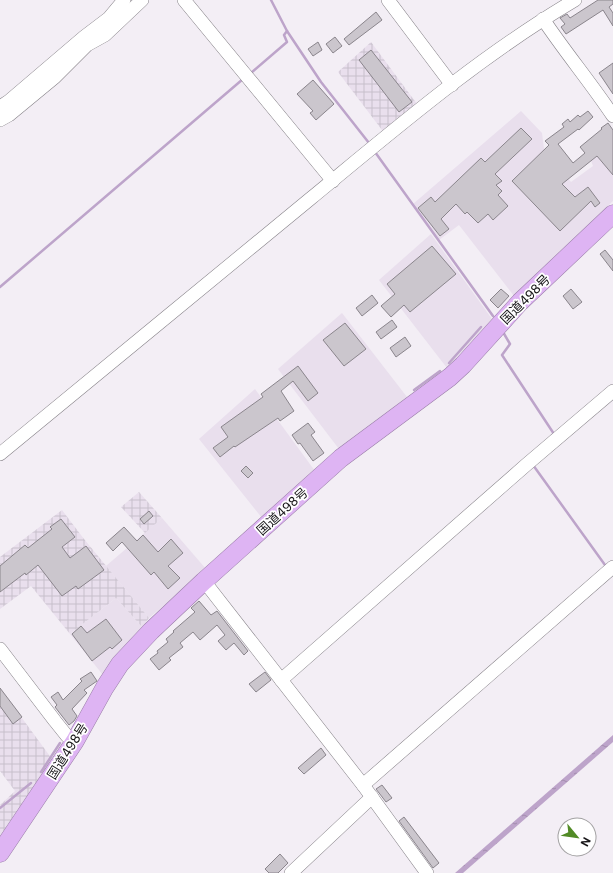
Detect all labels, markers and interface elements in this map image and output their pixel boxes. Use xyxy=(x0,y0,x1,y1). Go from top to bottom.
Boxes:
street label: 国道498号 xyxy=(497,271,553,327)
street label: 国道498号 xyxy=(253,484,311,538)
street label: 国道498号 xyxy=(43,720,91,782)
north arrow xyxy=(557,817,597,857)
text: N xyxy=(578,835,594,849)

